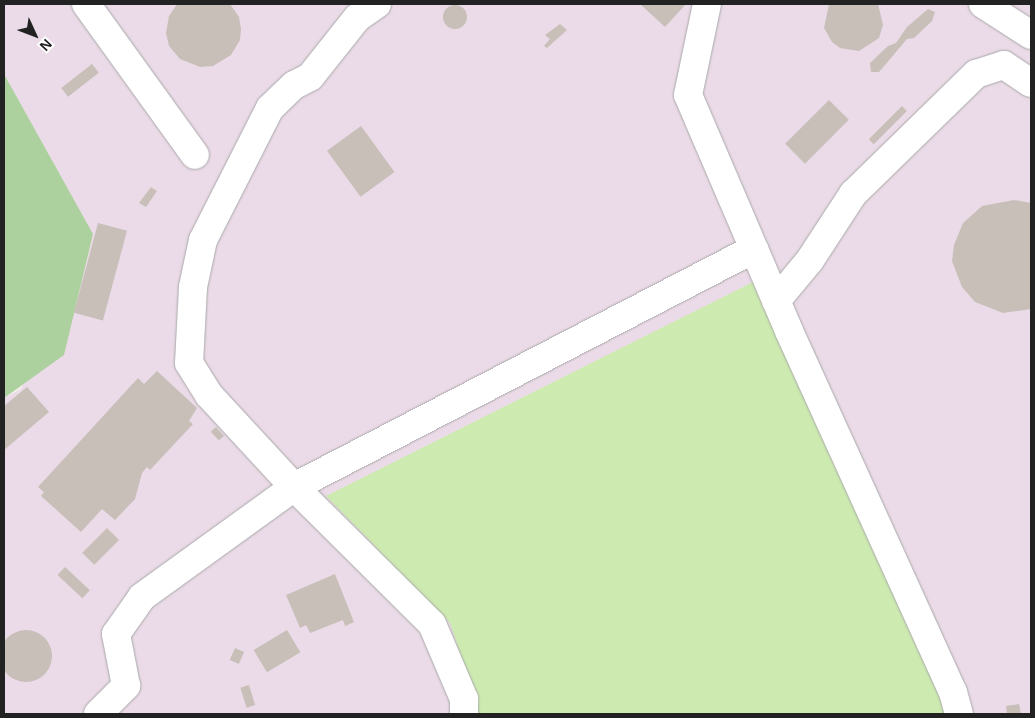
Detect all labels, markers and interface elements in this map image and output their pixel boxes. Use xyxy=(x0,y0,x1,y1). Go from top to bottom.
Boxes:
north arrow xyxy=(10,10,60,60)
text: N xyxy=(37,36,55,54)

